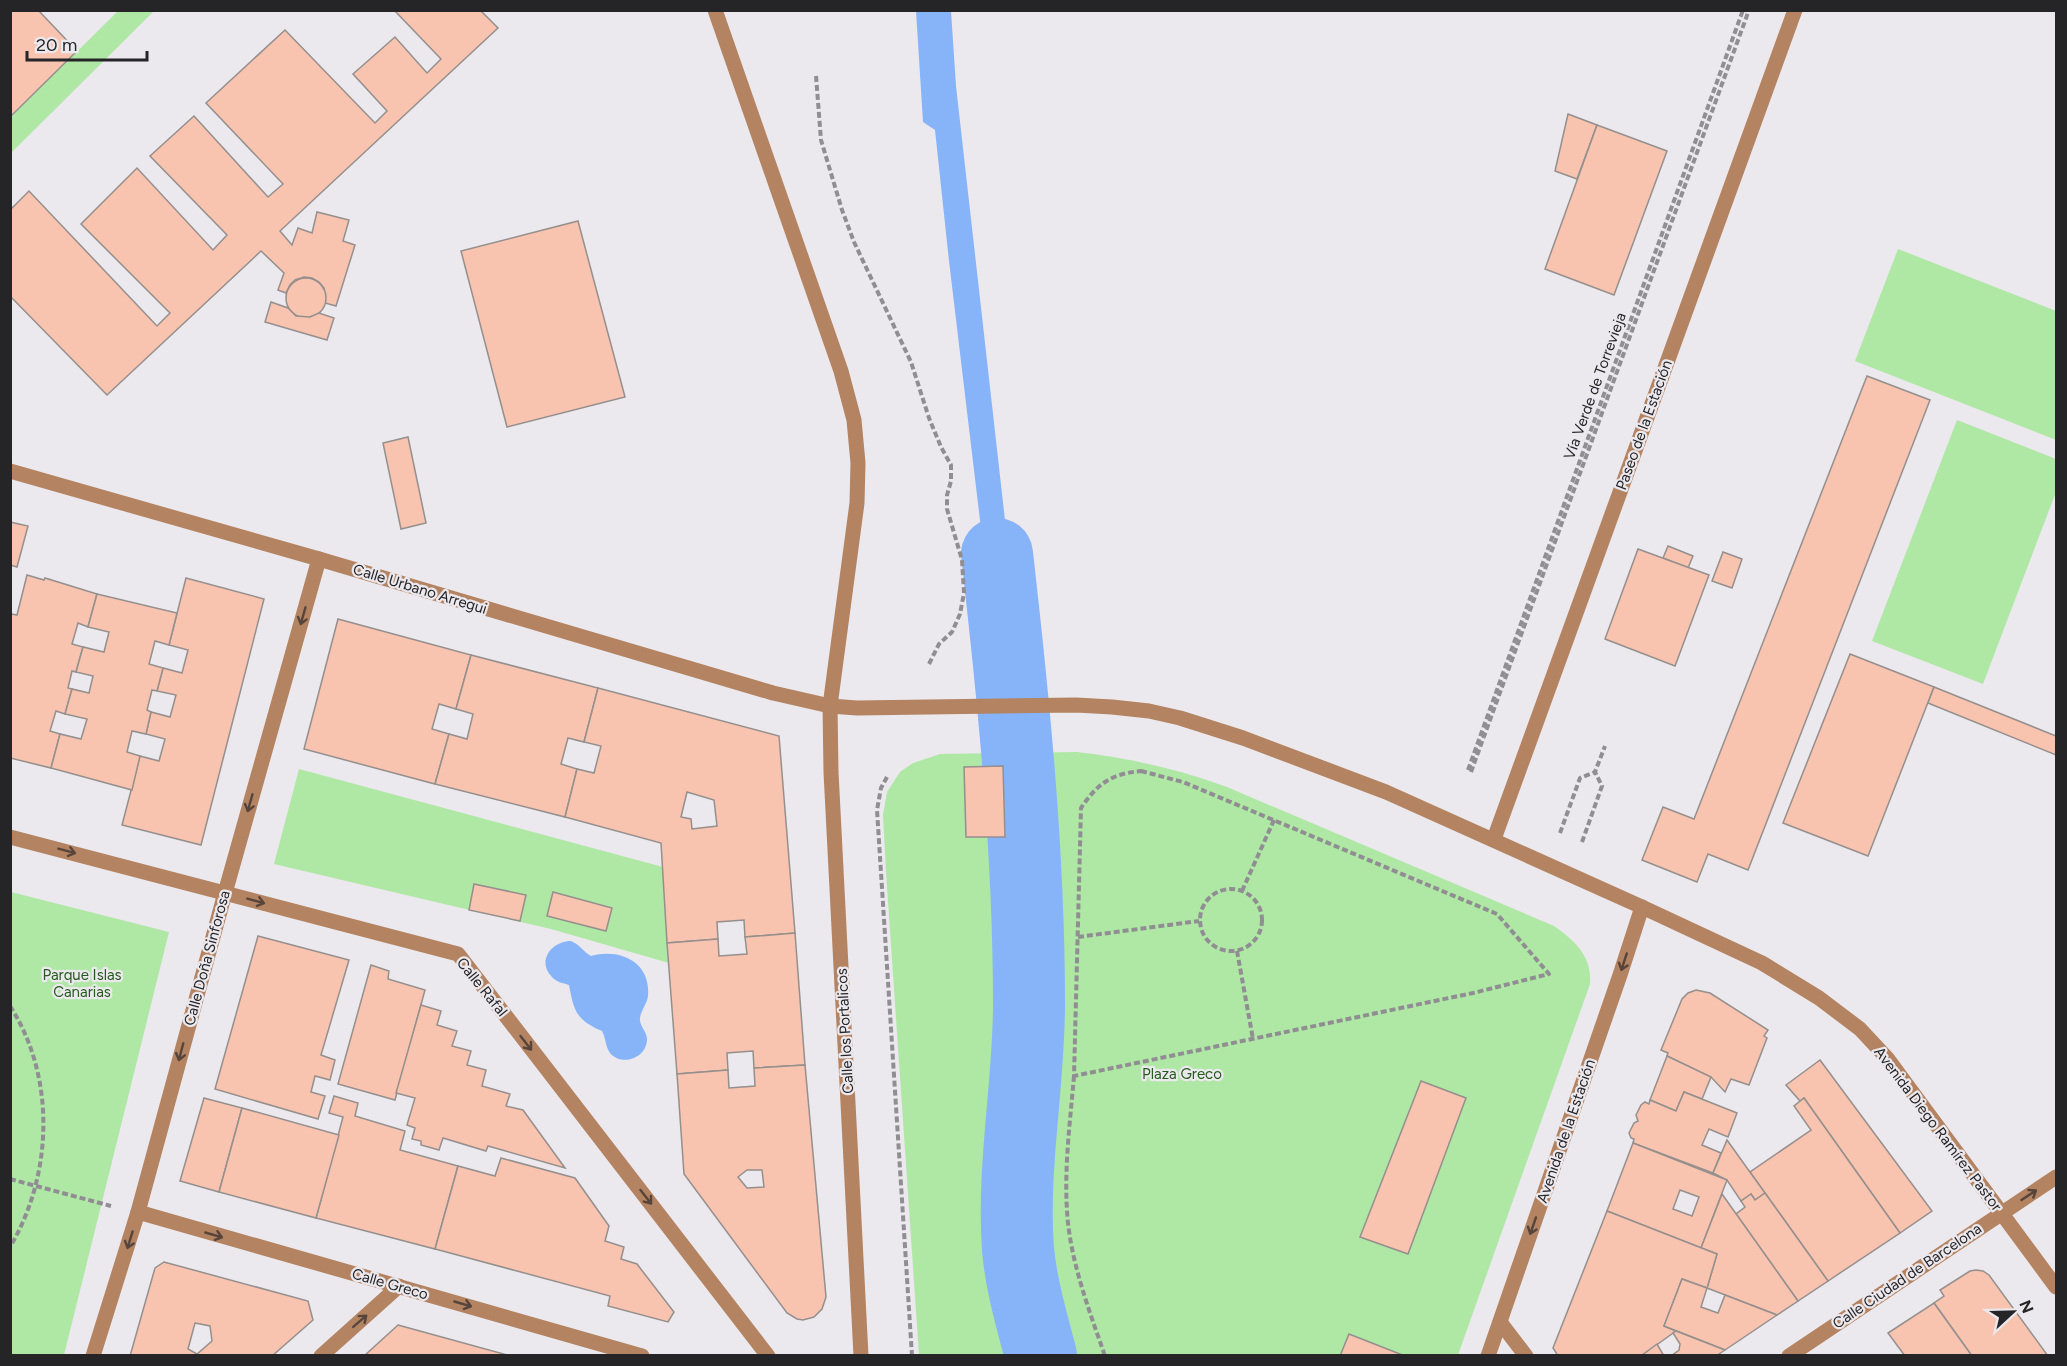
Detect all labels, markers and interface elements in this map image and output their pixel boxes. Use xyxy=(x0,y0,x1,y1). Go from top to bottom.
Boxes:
scale bar xyxy=(27,24,147,62)
text: 20 m xyxy=(36,34,77,56)
street label: Vía Verde de Torrevieja xyxy=(1560,310,1630,462)
street label: Paseo de la Estación xyxy=(1612,358,1676,492)
street label: Calle Urbano Arregui xyxy=(351,560,489,618)
one-way arrow xyxy=(297,606,309,625)
one-way arrow xyxy=(244,793,255,812)
one-way arrow xyxy=(57,846,76,858)
street label: Calle Doña Sinforosa xyxy=(180,888,234,1028)
one-way arrow xyxy=(246,896,265,907)
one-way arrow xyxy=(1618,952,1629,971)
street label: Calle Rafal xyxy=(453,954,511,1020)
park label: Parque Islas Canarias xyxy=(42,966,122,1001)
street label: Calle los Portalicos xyxy=(833,968,857,1094)
one-way arrow xyxy=(520,1034,533,1050)
one-way arrow xyxy=(175,1042,187,1061)
street label: Avenida Diego Ramírez Pastor xyxy=(1870,1043,2006,1215)
street label: Avenida de la Estación xyxy=(1533,1057,1599,1205)
park label: Plaza Greco xyxy=(1142,1065,1222,1083)
one-way arrow xyxy=(2020,1188,2037,1200)
one-way arrow xyxy=(639,1189,652,1205)
one-way arrow xyxy=(1527,1216,1538,1235)
street label: Calle Ciudad de Barcelona xyxy=(1829,1219,1985,1333)
one-way arrow xyxy=(124,1230,135,1249)
one-way arrow xyxy=(204,1230,223,1241)
street label: Calle Greco xyxy=(350,1265,430,1304)
north arrow xyxy=(1983,1282,2043,1342)
text: N xyxy=(2015,1297,2038,1316)
one-way arrow xyxy=(453,1299,472,1310)
one-way arrow xyxy=(352,1314,367,1328)

